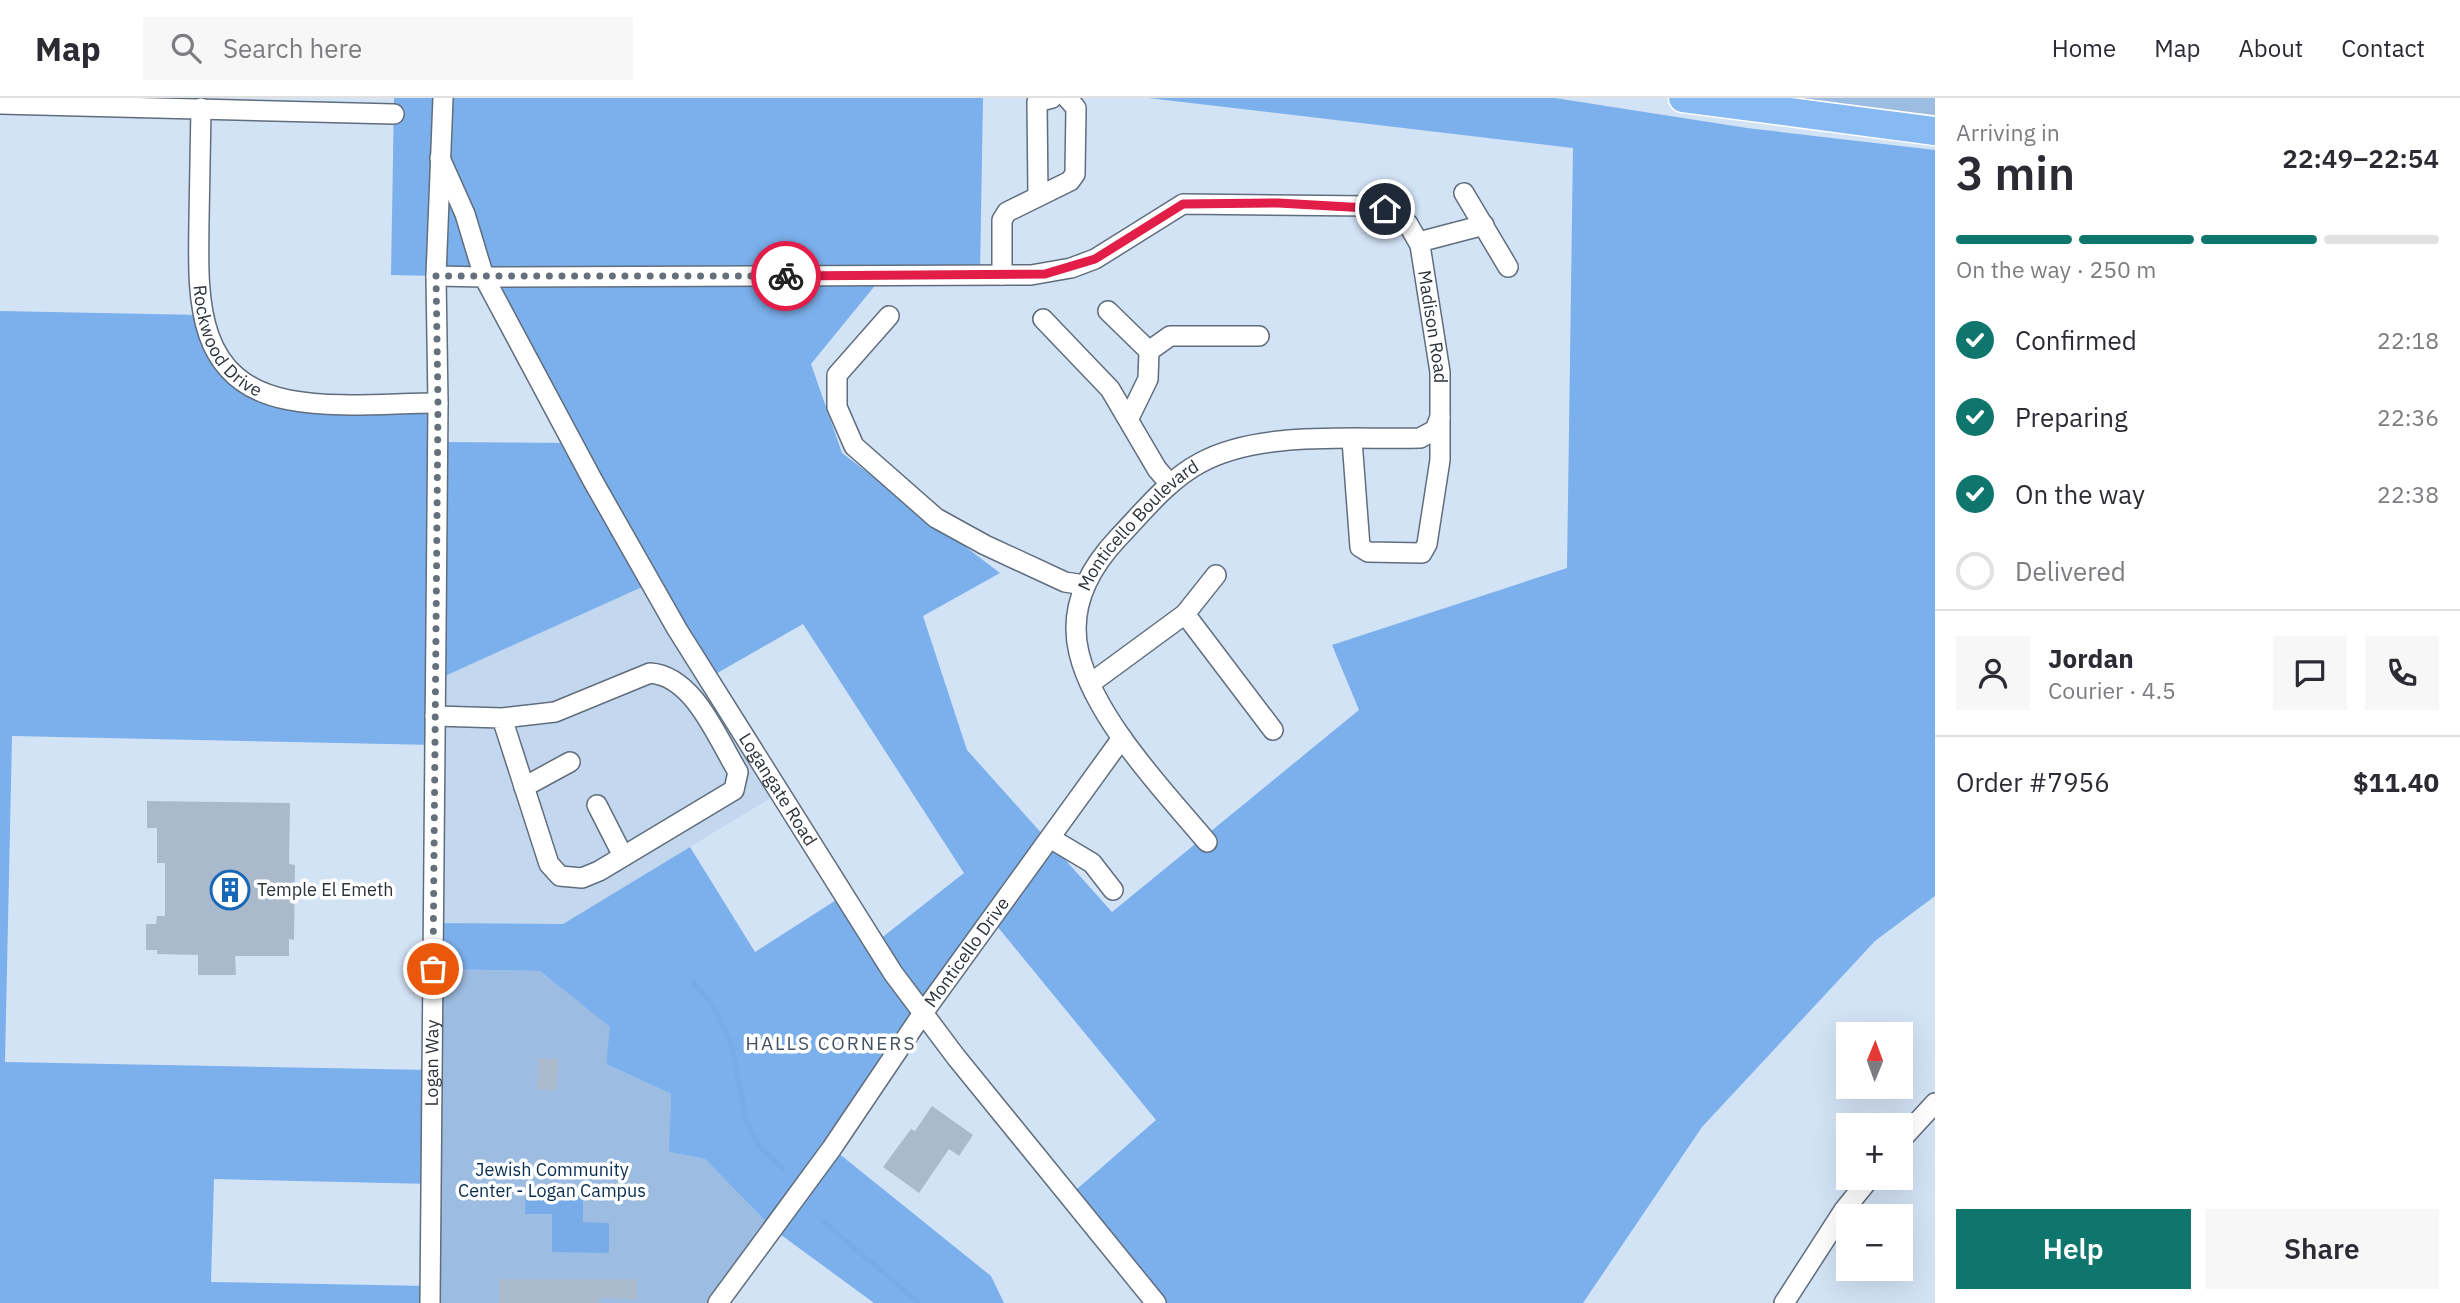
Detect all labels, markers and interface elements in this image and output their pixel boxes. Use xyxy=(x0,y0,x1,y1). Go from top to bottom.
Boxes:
search box xyxy=(143,17,633,80)
text: Map xyxy=(35,27,101,70)
icon: search xyxy=(167,29,205,67)
text: Search here xyxy=(223,31,362,65)
text: Home xyxy=(2052,32,2116,64)
text: Map xyxy=(2154,32,2200,64)
text: About xyxy=(2238,32,2303,64)
text: Contact xyxy=(2341,32,2425,64)
text: Arriving in xyxy=(1956,117,2060,147)
text: 22:49–22:54 xyxy=(2282,141,2439,175)
text: 3 min xyxy=(1956,143,2075,203)
pin xyxy=(1355,179,1415,239)
icon: home xyxy=(1366,190,1404,228)
courier xyxy=(751,241,821,311)
text: On the way · 250 m xyxy=(1956,254,2156,284)
icon: bike xyxy=(767,257,805,295)
street label: Madison Road xyxy=(1413,268,1452,383)
street label: Rockwood Drive xyxy=(189,284,266,402)
icon: check xyxy=(1956,321,1994,359)
text: Confirmed xyxy=(2015,323,2137,357)
text: 22:18 xyxy=(2377,325,2439,355)
icon: check xyxy=(1956,398,1994,436)
text: Preparing xyxy=(2015,400,2128,434)
text: 22:36 xyxy=(2377,402,2439,432)
street label: Monticello Boulevard xyxy=(1072,454,1203,594)
icon: check xyxy=(1956,475,1994,513)
text: On the way xyxy=(2015,477,2145,511)
text: 22:38 xyxy=(2377,479,2439,509)
text: Delivered xyxy=(2015,554,2126,588)
button: person xyxy=(1956,636,2030,710)
button: chat xyxy=(2273,636,2347,710)
button: phone xyxy=(2365,636,2439,710)
text: Jordan xyxy=(2048,641,2134,675)
text: Courier · 4.5 xyxy=(2048,675,2176,705)
street label: Logangate Road xyxy=(734,728,822,850)
text: Order #7956 xyxy=(1956,765,2110,799)
text: $11.40 xyxy=(2353,765,2439,799)
building icon: Temple El Emeth xyxy=(209,869,251,911)
place label: Temple El Emeth xyxy=(257,878,393,901)
street label: Monticello Drive xyxy=(919,892,1014,1012)
pin xyxy=(403,939,463,999)
icon: bag xyxy=(414,950,452,988)
street label: Logan Way xyxy=(420,1019,444,1107)
north arrow xyxy=(1836,1022,1913,1099)
map controls xyxy=(1836,1022,1913,1281)
district label: HALLS CORNERS xyxy=(745,1031,917,1055)
button: + xyxy=(1836,1113,1913,1190)
park label: Jewish Community Center - Logan Campus xyxy=(458,1158,646,1202)
button: − xyxy=(1836,1204,1913,1281)
button: Help xyxy=(1956,1209,2191,1289)
button: Share xyxy=(2205,1209,2439,1289)

